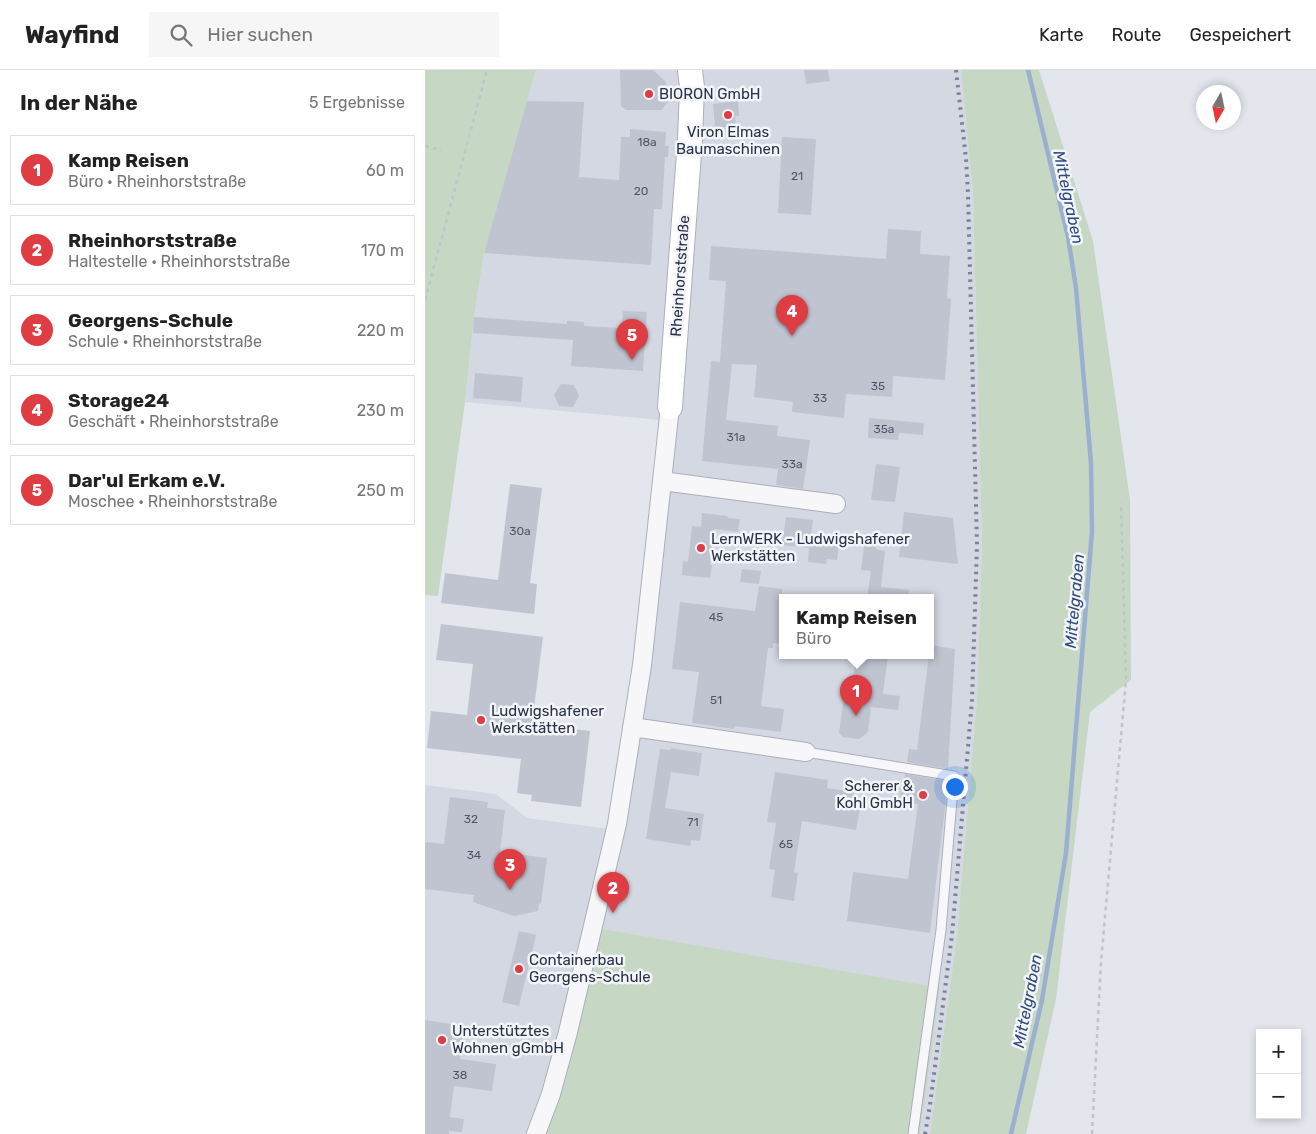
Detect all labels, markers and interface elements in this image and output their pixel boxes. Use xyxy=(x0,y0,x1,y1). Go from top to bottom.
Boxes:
search box xyxy=(149,12,499,57)
text: Wayfind xyxy=(25,21,119,49)
icon: search xyxy=(167,21,195,49)
text: Hier suchen xyxy=(207,23,313,46)
text: Karte xyxy=(1039,24,1083,46)
text: Route xyxy=(1111,24,1161,46)
text: Gespeichert xyxy=(1189,24,1291,46)
place label: BIORON GmbH xyxy=(659,85,761,103)
north arrow xyxy=(1196,85,1241,130)
marker: BIORON GmbH xyxy=(643,88,655,100)
text: In der Nähe xyxy=(20,90,138,115)
text: 5 Ergebnisse xyxy=(309,93,405,112)
marker: Viron Elmas Baumaschinen xyxy=(722,109,734,121)
place label: Viron Elmas Baumaschinen xyxy=(676,123,780,158)
house number: 18a xyxy=(637,135,657,149)
text: Kamp Reisen xyxy=(68,149,189,172)
water label: Mittelgraben xyxy=(1049,149,1088,246)
text: 1 xyxy=(33,161,41,180)
text: 60 m xyxy=(366,161,404,180)
house number: 21 xyxy=(791,169,803,183)
text: Büro · Rheinhorststraße xyxy=(68,172,246,191)
house number: 20 xyxy=(634,184,648,198)
street label: Rheinhorststraße xyxy=(667,215,693,337)
text: Rheinhorststraße xyxy=(68,229,237,252)
text: 2 xyxy=(32,241,42,260)
text: 170 m xyxy=(361,241,404,260)
text: Haltestelle · Rheinhorststraße xyxy=(68,252,290,271)
pin: 4 xyxy=(776,295,808,336)
text: Georgens-Schule xyxy=(68,309,233,332)
pin: 5 xyxy=(616,319,648,360)
text: 3 xyxy=(32,321,42,340)
text: 220 m xyxy=(357,321,404,340)
text: Schule · Rheinhorststraße xyxy=(68,332,262,351)
house number: 35 xyxy=(871,379,885,393)
text: Storage24 xyxy=(68,389,169,412)
house number: 33 xyxy=(813,391,827,405)
text: 4 xyxy=(32,401,42,420)
text: 230 m xyxy=(357,401,404,420)
text: Geschäft · Rheinhorststraße xyxy=(68,412,279,431)
house number: 35a xyxy=(874,422,894,436)
house number: 31a xyxy=(727,430,745,444)
house number: 33a xyxy=(781,457,803,471)
text: Dar'ul Erkam e.V. xyxy=(68,469,225,492)
text: 5 xyxy=(32,481,42,500)
text: 250 m xyxy=(357,481,404,500)
text: Moschee · Rheinhorststraße xyxy=(68,492,277,511)
house number: 30a xyxy=(509,524,531,538)
place label: LernWERK - Ludwigshafener Werkstätten xyxy=(711,530,910,565)
marker: LernWERK - Ludwigshafener Werkstätten xyxy=(695,542,707,554)
water label: Mittelgraben xyxy=(1061,553,1088,649)
popup xyxy=(779,594,934,659)
text: Kamp Reisen xyxy=(796,606,917,629)
house number: 45 xyxy=(709,610,723,624)
text: Büro xyxy=(796,629,832,648)
pin: 1 xyxy=(840,675,872,716)
house number: 51 xyxy=(710,693,722,707)
place label: Ludwigshafener Werkstätten xyxy=(491,702,604,737)
marker: Ludwigshafener Werkstätten xyxy=(475,714,487,726)
your location xyxy=(942,774,968,800)
place label: Scherer & Kohl GmbH xyxy=(836,777,914,812)
marker: Scherer & Kohl GmbH xyxy=(917,789,929,801)
house number: 32 xyxy=(464,812,478,826)
house number: 71 xyxy=(687,815,699,829)
house number: 65 xyxy=(779,837,793,851)
house number: 34 xyxy=(467,848,482,862)
pin: 3 xyxy=(494,849,526,890)
pin: 2 xyxy=(597,872,629,913)
place label: Containerbau Georgens-Schule xyxy=(529,951,651,986)
water label: Mittelgraben xyxy=(1009,953,1046,1049)
marker: Containerbau Georgens-Schule xyxy=(513,963,525,975)
place label: Unterstütztes Wohnen gGmbH xyxy=(452,1022,564,1057)
map controls xyxy=(1256,1029,1301,1119)
button: + xyxy=(1256,1029,1301,1074)
marker: Unterstütztes Wohnen gGmbH xyxy=(436,1034,448,1046)
house number: 38 xyxy=(453,1068,467,1082)
button: − xyxy=(1256,1074,1301,1119)

